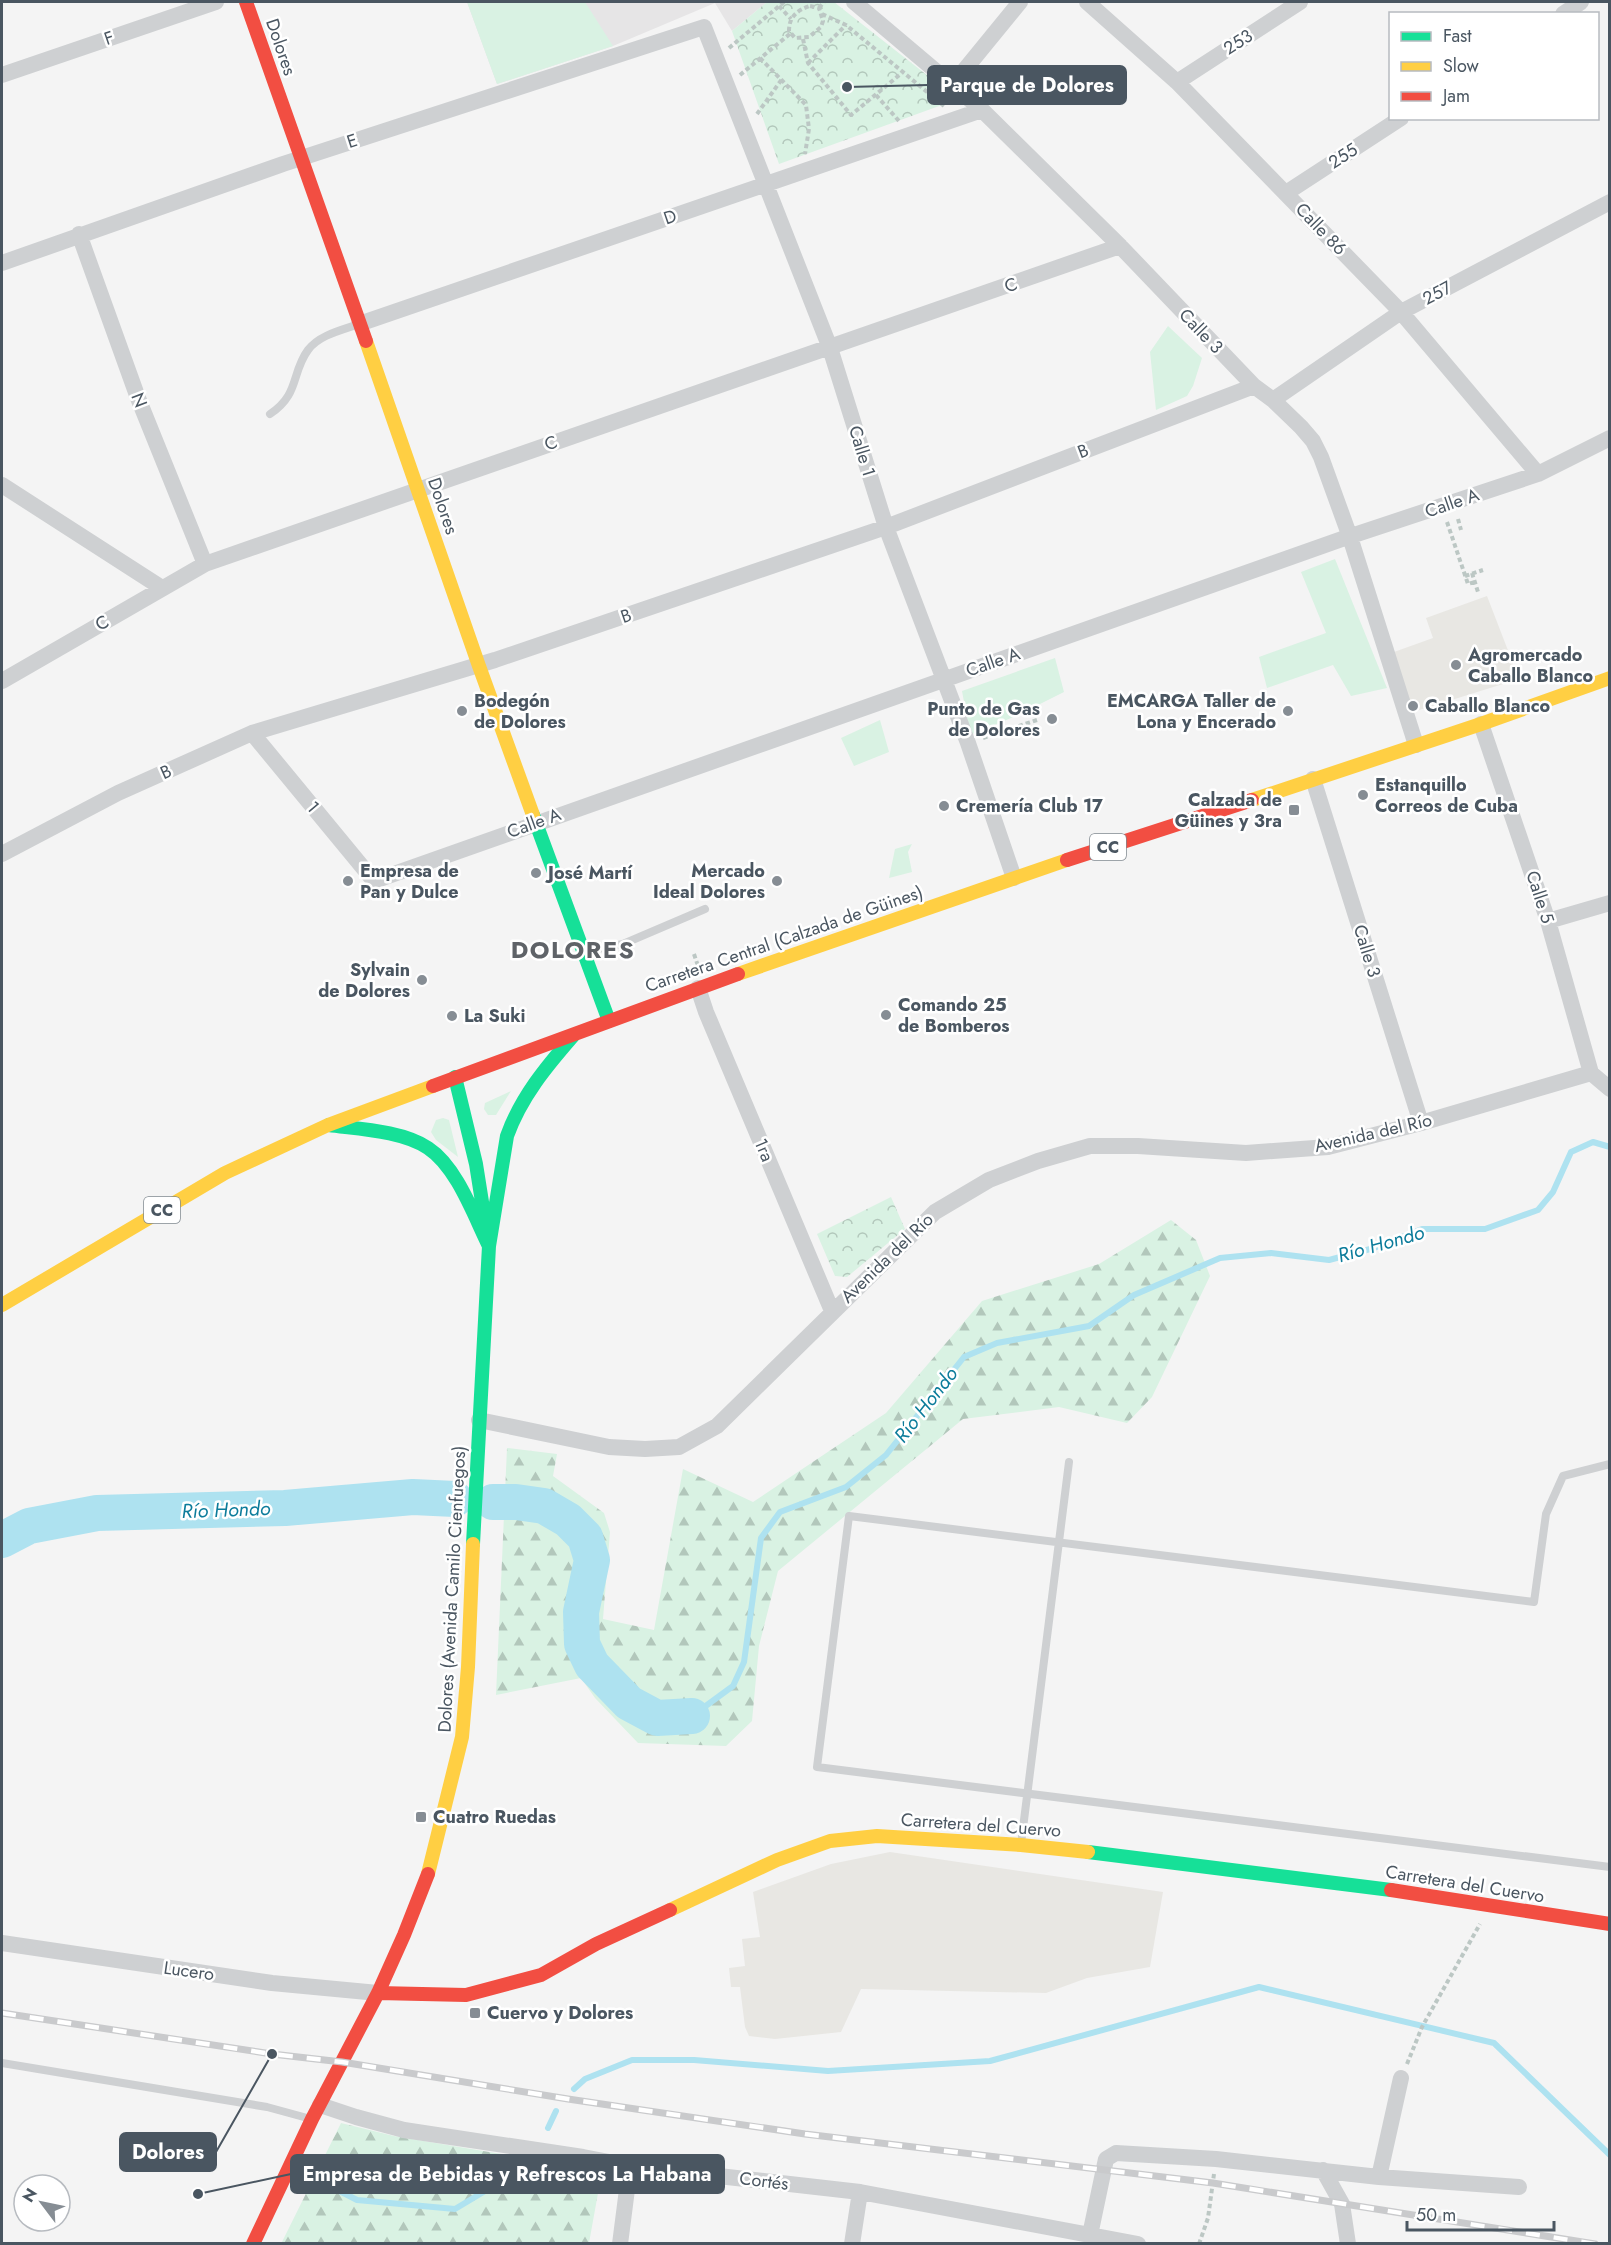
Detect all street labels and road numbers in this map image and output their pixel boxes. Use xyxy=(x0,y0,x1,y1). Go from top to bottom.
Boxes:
street label: Dolores xyxy=(259,15,303,79)
street label: 253 xyxy=(1218,23,1258,61)
street label: F xyxy=(101,24,117,52)
street label: E xyxy=(343,127,361,155)
street label: 255 xyxy=(1323,137,1363,175)
street label: Calle 86 xyxy=(1289,197,1353,261)
street label: D xyxy=(660,203,680,231)
street label: C xyxy=(1001,271,1021,299)
street label: 257 xyxy=(1418,274,1457,311)
street label: Calle 3 xyxy=(1173,303,1229,359)
street label: N xyxy=(124,389,154,411)
street label: Calle 1 xyxy=(842,422,882,480)
street label: C xyxy=(541,429,561,457)
street label: B xyxy=(1074,437,1092,465)
street label: Dolores xyxy=(421,474,465,538)
street label: Calle A xyxy=(1421,482,1483,524)
street label: B xyxy=(617,602,635,630)
street label: C xyxy=(90,609,114,637)
street label: Calle A xyxy=(962,641,1024,683)
street label: B xyxy=(156,758,176,786)
street label: 1 xyxy=(300,796,326,818)
street label: Calle A xyxy=(503,801,565,845)
road number: CC xyxy=(1090,834,1126,860)
street label: Calle 5 xyxy=(1519,867,1561,927)
street label: Carretera Central (Calzada de Güines) xyxy=(642,879,926,999)
street label: Calle 3 xyxy=(1347,921,1387,981)
street label: Avenida del Río xyxy=(1312,1107,1435,1159)
street label: 1ra xyxy=(748,1134,780,1166)
road number: CC xyxy=(144,1197,180,1223)
street label: Avenida del Río xyxy=(835,1207,939,1309)
street label: Dolores (Avenida Camilo Cienfuegos) xyxy=(431,1445,473,1733)
street label: Carretera del Cuervo xyxy=(900,1806,1062,1844)
street label: Carretera del Cuervo xyxy=(1384,1859,1546,1909)
street label: Lucero xyxy=(162,1955,216,1987)
street label: Cortés xyxy=(738,2165,790,2197)

